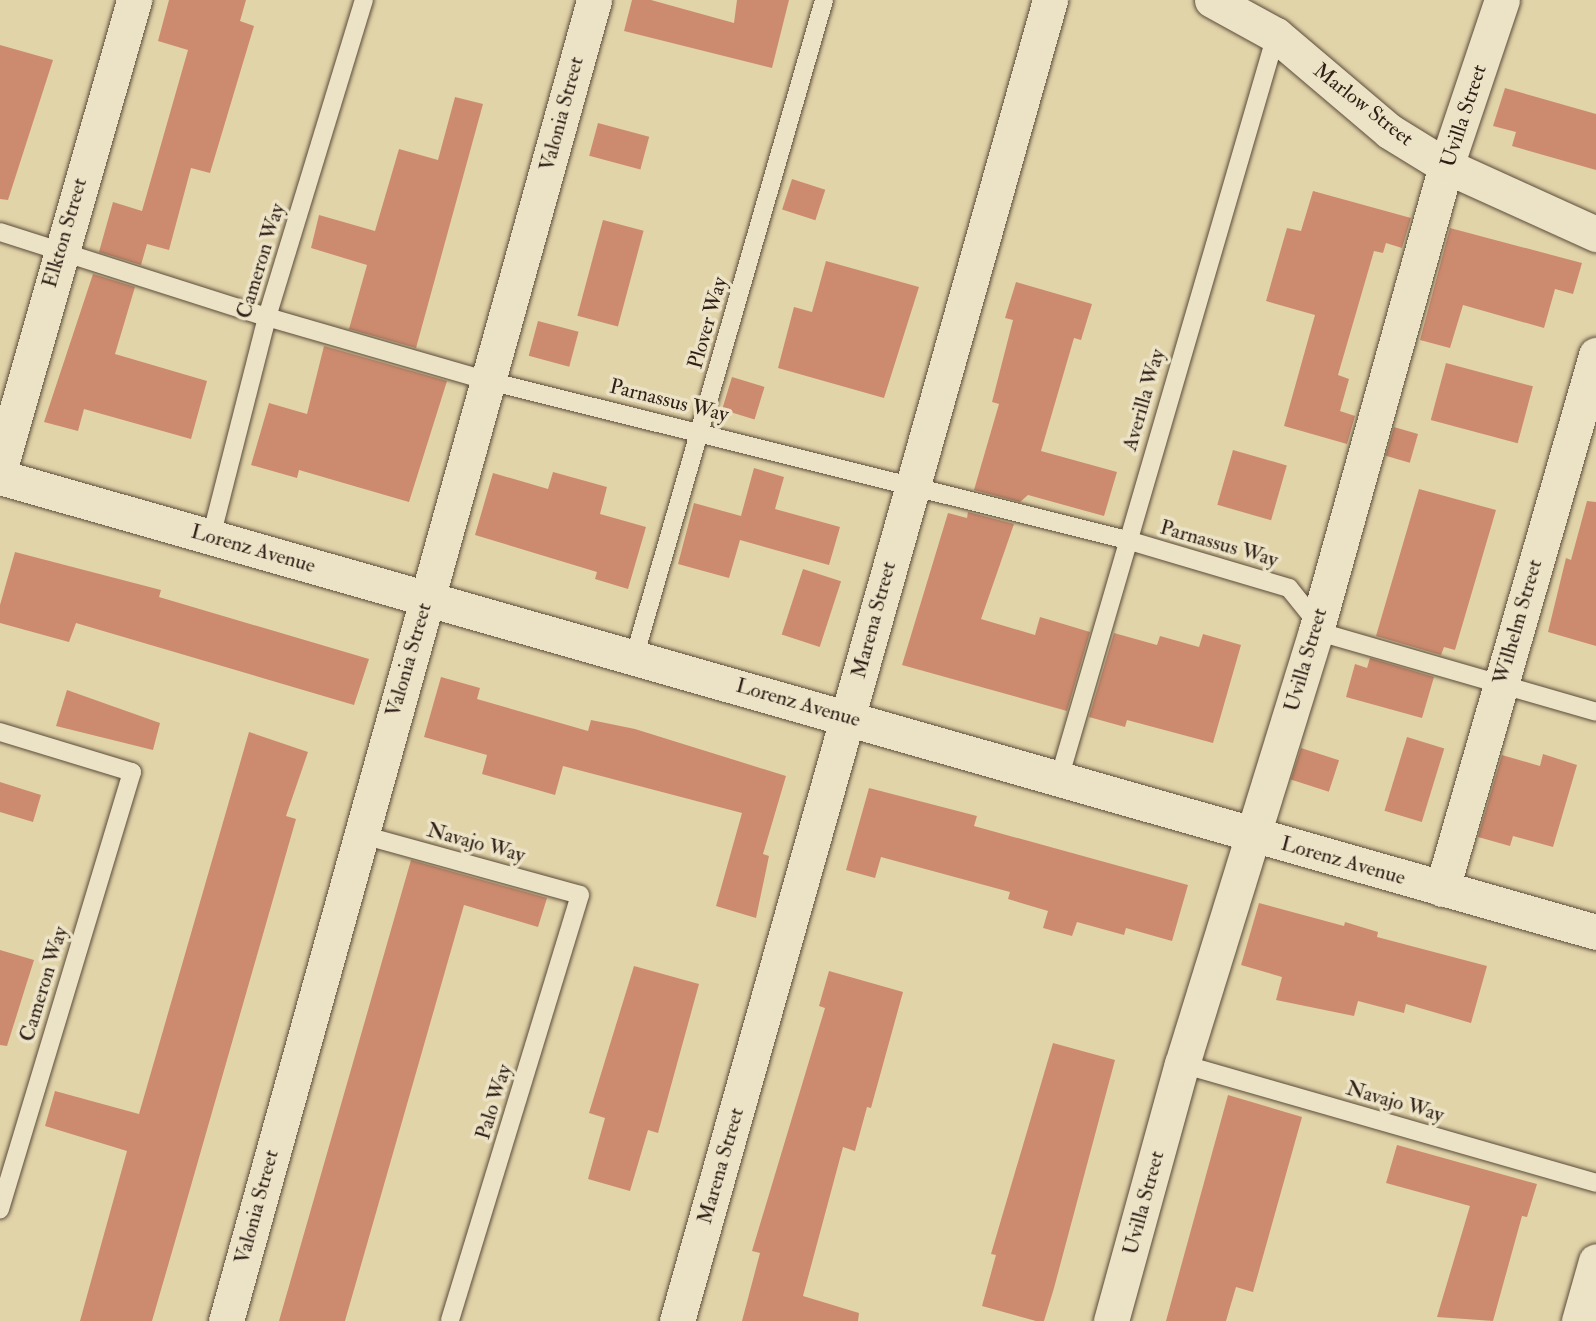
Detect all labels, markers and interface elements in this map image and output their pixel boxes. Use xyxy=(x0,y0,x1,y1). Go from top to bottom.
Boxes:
street label: Valonia Street xyxy=(535,54,589,174)
street label: Marlow Street xyxy=(1308,58,1418,152)
street label: Uvilla Street xyxy=(1436,61,1492,171)
street label: Elkton Street xyxy=(37,175,93,291)
street label: Cameron Way xyxy=(232,200,290,322)
street label: Plover Way xyxy=(683,274,733,372)
street label: Averilla Way xyxy=(1117,346,1171,454)
street label: Parnassus Way xyxy=(607,374,731,428)
street label: Parnassus Way xyxy=(1157,515,1281,573)
street label: Lorenz Avenue xyxy=(188,519,318,579)
street label: Wilhelm Street xyxy=(1488,557,1548,687)
street label: Marena Street xyxy=(846,559,902,681)
street label: Valonia Street xyxy=(381,600,437,720)
street label: Uvilla Street xyxy=(1279,605,1333,715)
street label: Lorenz Avenue xyxy=(733,673,863,733)
street label: Navajo Way xyxy=(424,818,528,868)
street label: Lorenz Avenue xyxy=(1278,831,1408,891)
street label: Cameron Way xyxy=(15,923,73,1045)
street label: Palo Way xyxy=(471,1061,517,1143)
street label: Navajo Way xyxy=(1343,1076,1447,1128)
street label: Marena Street xyxy=(692,1105,750,1227)
street label: Valonia Street xyxy=(230,1147,284,1267)
street label: Uvilla Street xyxy=(1118,1148,1170,1258)

